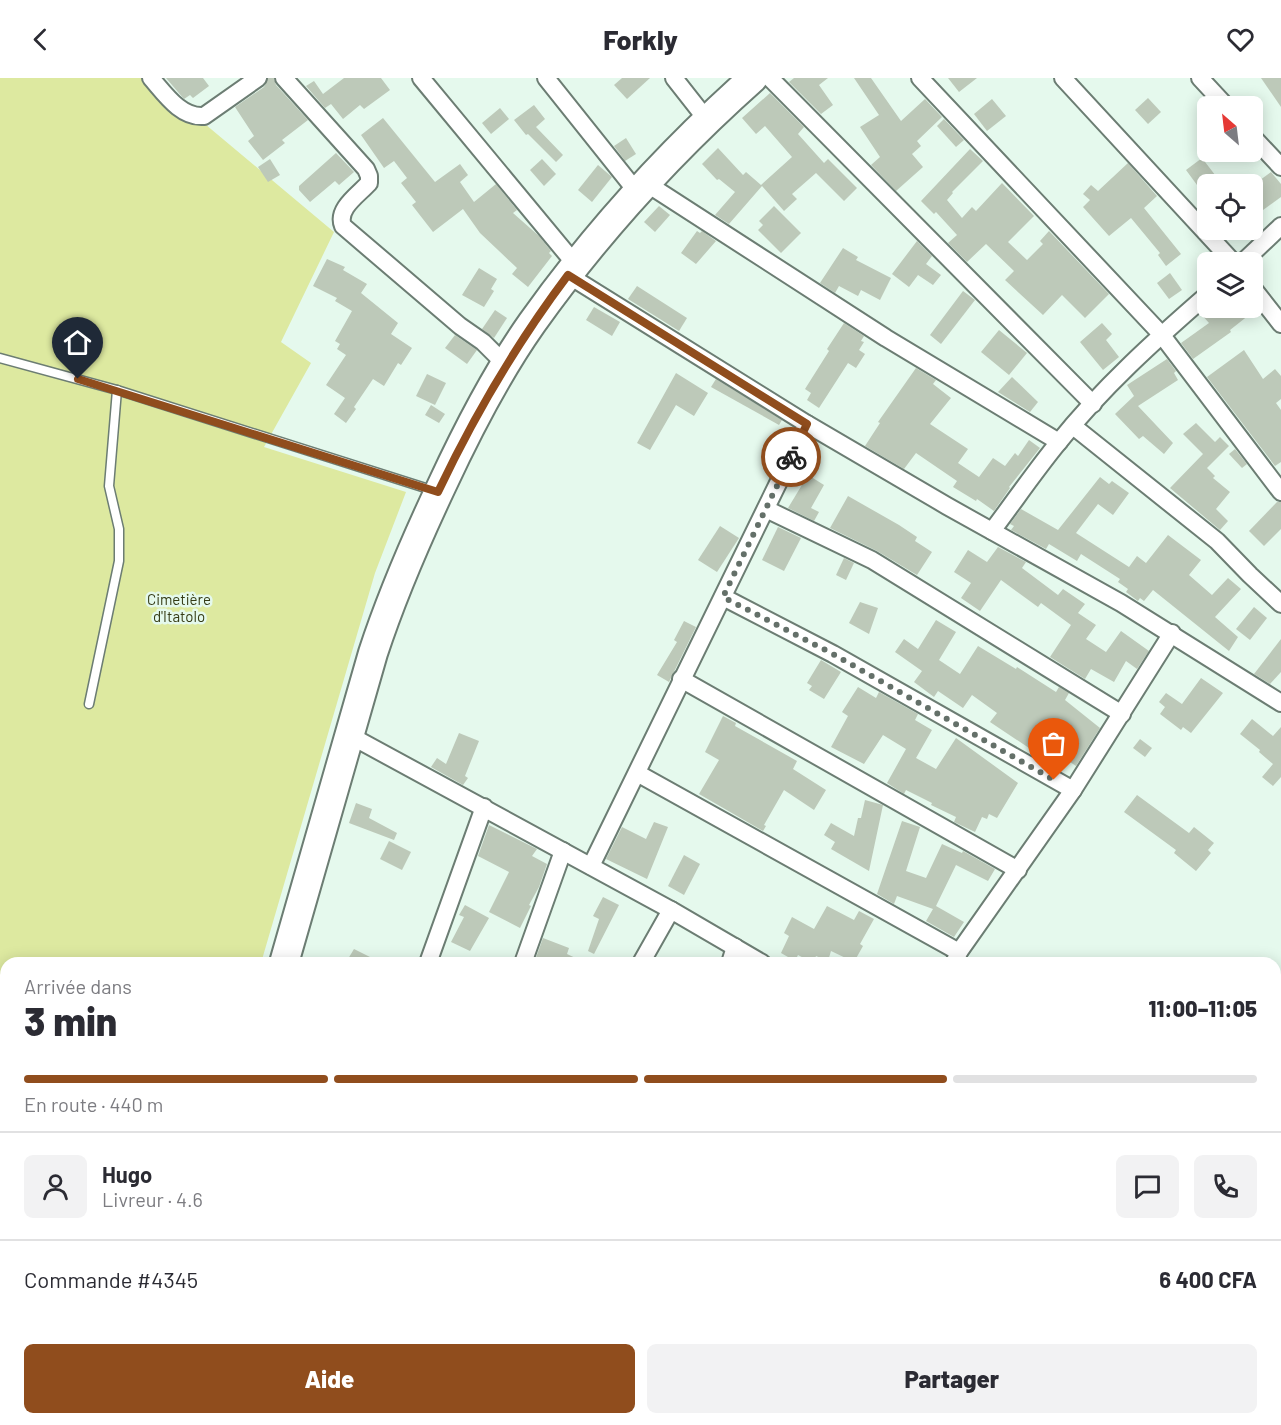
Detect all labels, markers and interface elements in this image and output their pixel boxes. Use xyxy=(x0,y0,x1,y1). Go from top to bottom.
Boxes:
icon: back xyxy=(24,23,57,56)
text: Forkly xyxy=(603,23,678,55)
icon: heart xyxy=(1224,23,1257,56)
north arrow xyxy=(1197,96,1263,162)
map controls xyxy=(1197,96,1263,318)
button: locate xyxy=(1197,174,1263,240)
button: layers xyxy=(1197,252,1263,318)
pin xyxy=(52,317,103,379)
icon: home xyxy=(61,326,94,359)
courier xyxy=(761,427,821,487)
icon: bike xyxy=(775,441,808,474)
park label: Cimetière d'Itatolo xyxy=(147,590,211,625)
pin xyxy=(1028,718,1079,780)
icon: bag xyxy=(1037,727,1070,760)
text: Arrivée dans xyxy=(24,974,132,998)
text: 11:00–11:05 xyxy=(1149,995,1257,1021)
text: 3 min xyxy=(24,997,117,1044)
text: En route · 440 m xyxy=(24,1092,163,1116)
button: person xyxy=(24,1155,87,1218)
button: chat xyxy=(1116,1155,1179,1218)
button: phone xyxy=(1194,1155,1257,1218)
text: Hugo xyxy=(102,1161,152,1187)
text: Livreur · 4.6 xyxy=(102,1187,203,1211)
text: Commande #4345 xyxy=(24,1266,198,1292)
text: 6 400 CFA xyxy=(1159,1266,1257,1292)
button: Aide xyxy=(24,1344,635,1413)
button: Partager xyxy=(647,1344,1257,1413)

